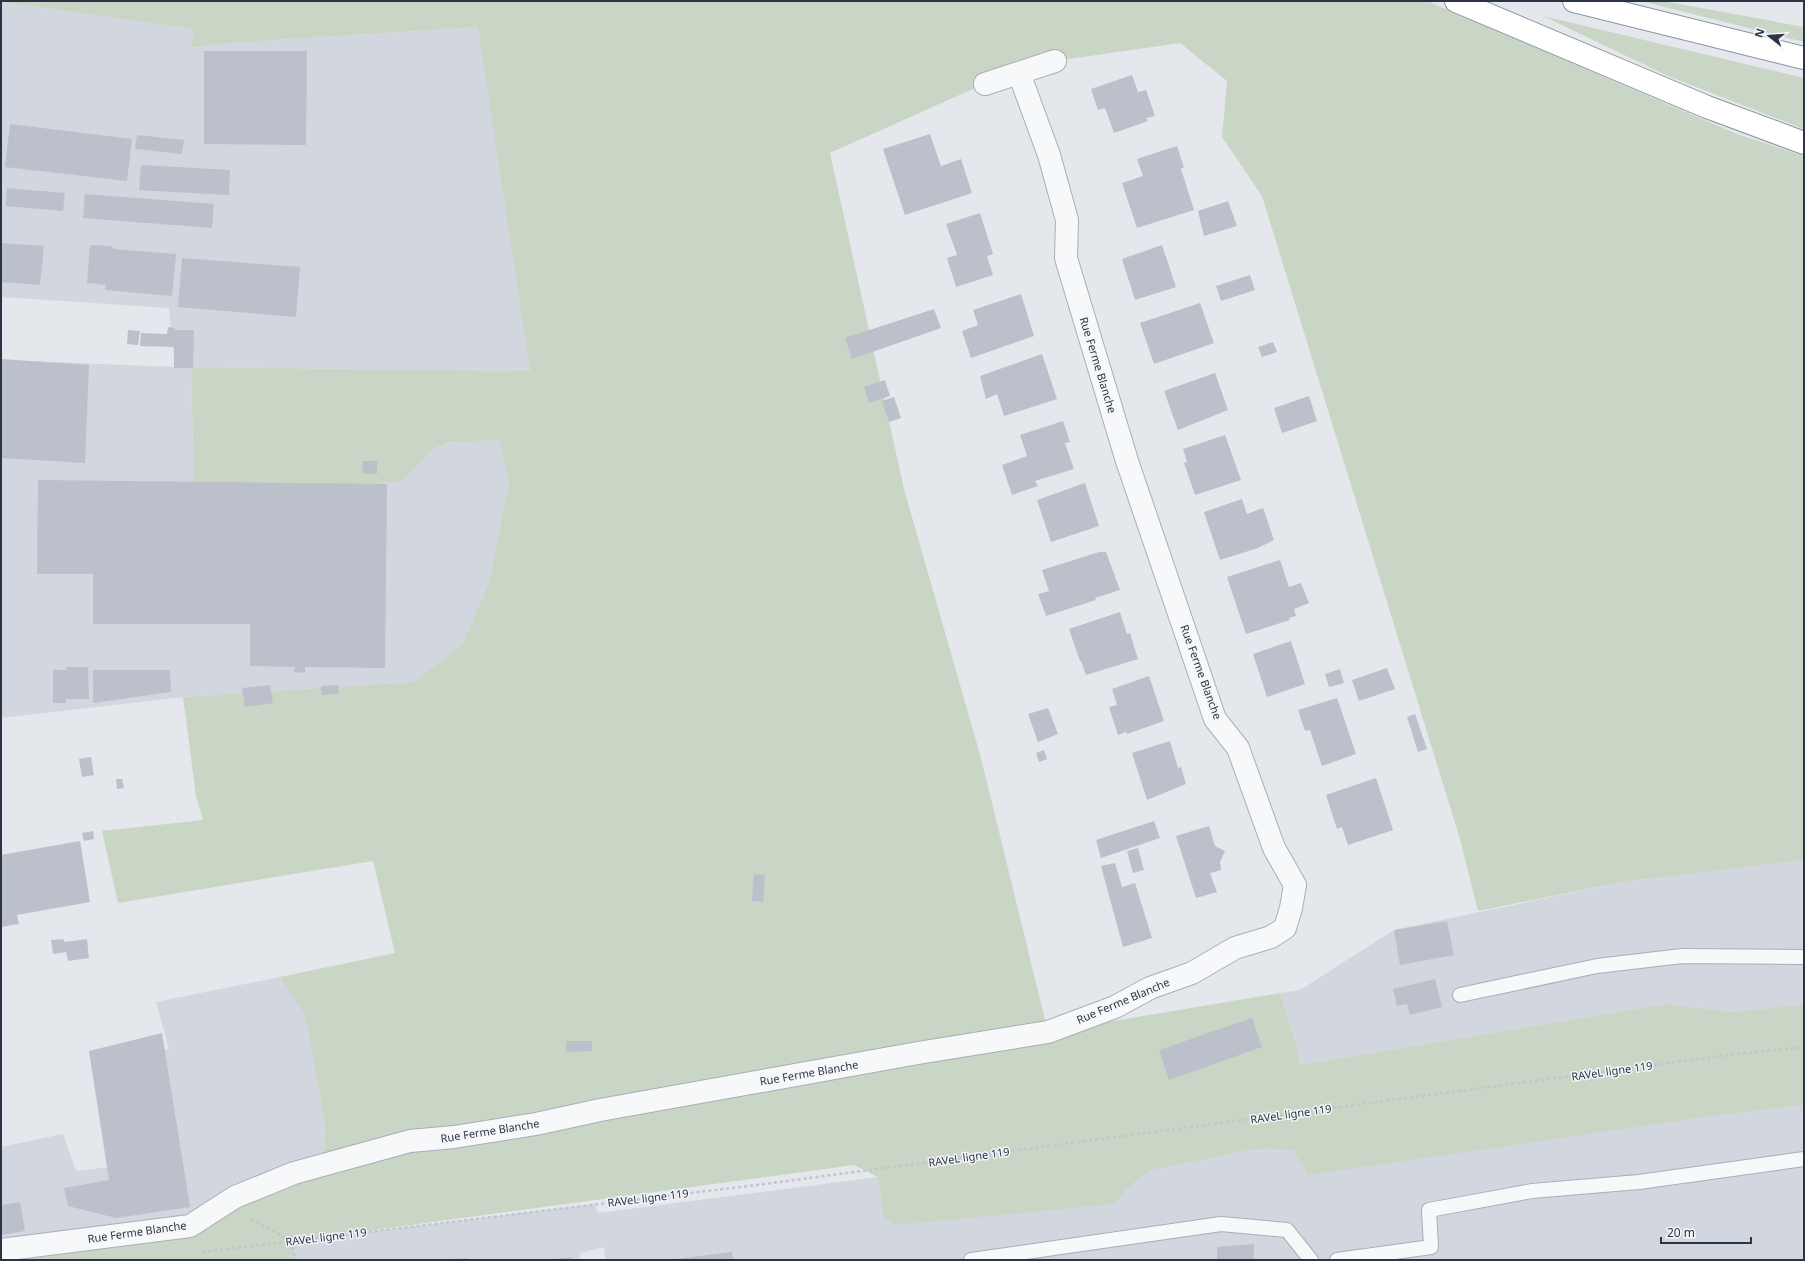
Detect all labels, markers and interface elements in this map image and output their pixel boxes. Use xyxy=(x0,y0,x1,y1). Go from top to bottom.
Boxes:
north arrow xyxy=(1749,16,1789,56)
text: N xyxy=(1750,26,1767,39)
street label: Rue Ferme Blanche xyxy=(1077,315,1120,415)
street label: Rue Ferme Blanche xyxy=(1177,622,1226,721)
street label: Rue Ferme Blanche xyxy=(1074,974,1172,1027)
street label: Rue Ferme Blanche xyxy=(758,1056,859,1089)
street label: RAVeL ligne 119 xyxy=(1570,1057,1653,1084)
street label: RAVeL ligne 119 xyxy=(1249,1100,1332,1127)
street label: Rue Ferme Blanche xyxy=(439,1115,540,1146)
street label: RAVeL ligne 119 xyxy=(927,1143,1010,1170)
street label: RAVeL ligne 119 xyxy=(606,1185,689,1210)
street label: Rue Ferme Blanche xyxy=(86,1217,187,1246)
scale bar xyxy=(1661,1219,1751,1245)
street label: RAVeL ligne 119 xyxy=(284,1224,367,1249)
text: 20 m xyxy=(1667,1224,1695,1241)

